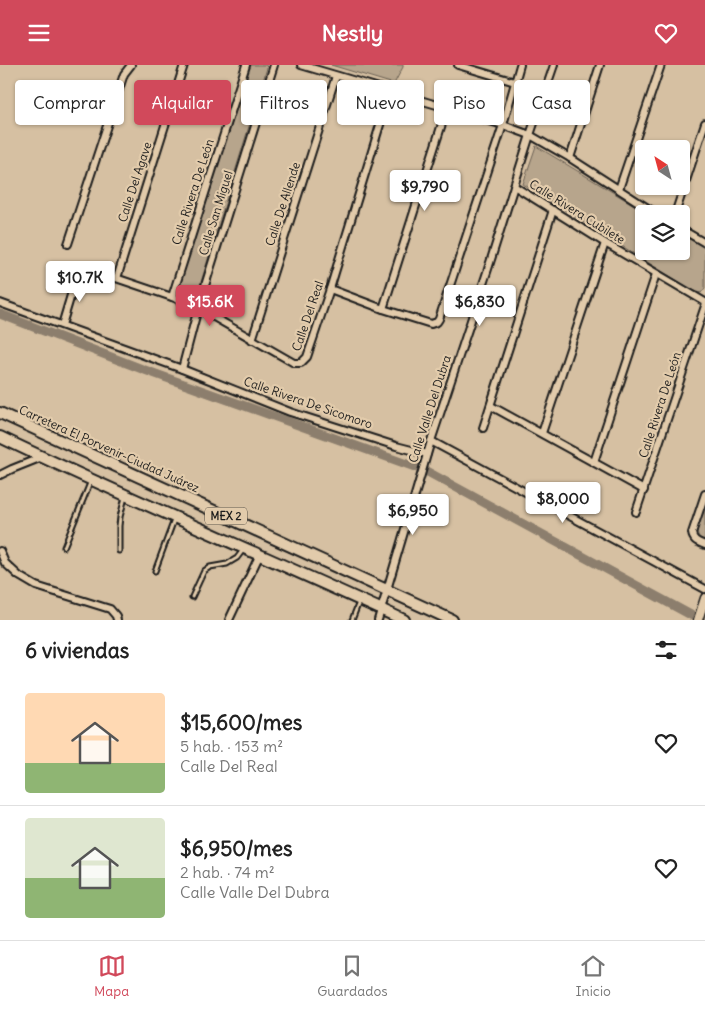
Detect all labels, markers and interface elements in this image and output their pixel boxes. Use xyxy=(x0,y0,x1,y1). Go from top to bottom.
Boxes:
icon: menu xyxy=(25,19,53,47)
text: Nestly xyxy=(322,19,383,47)
icon: heart xyxy=(652,19,680,47)
chip: Comprar xyxy=(15,80,124,125)
chip: Alquilar xyxy=(134,80,231,125)
chip: Filtros xyxy=(241,80,327,125)
chip: Nuevo xyxy=(337,80,424,125)
chip: Piso xyxy=(434,80,504,125)
chip: Casa xyxy=(514,80,590,125)
street label: Calle Rivera De León xyxy=(168,137,217,247)
street label: Calle Del Agave xyxy=(115,140,155,224)
north arrow xyxy=(635,140,690,195)
map controls xyxy=(635,140,690,260)
street label: Calle De Allende xyxy=(262,160,303,248)
street label: Calle San Miguel xyxy=(196,169,236,257)
pin: $9,790 xyxy=(384,169,466,212)
text: $9,790 xyxy=(401,176,449,196)
street label: Calle Rivera Cubilete xyxy=(527,176,628,247)
button: layers xyxy=(635,205,690,260)
pin: $10.7K xyxy=(39,261,121,303)
text: $10.7K xyxy=(57,267,103,287)
street label: Calle Del Real xyxy=(289,279,327,353)
pin: $15.6K xyxy=(169,285,251,327)
pin: $6,830 xyxy=(439,285,521,327)
text: $15.6K xyxy=(187,291,233,311)
text: $6,830 xyxy=(455,291,505,311)
street label: Calle Rivera De León xyxy=(635,350,684,460)
street label: Calle Valle Del Dubra xyxy=(405,353,454,465)
street label: Calle Rivera De Sicomoro xyxy=(242,373,375,432)
street label: Carretera El Porvenir-Ciudad Juárez xyxy=(17,402,202,495)
pin: $8,000 xyxy=(522,481,604,524)
text: $8,000 xyxy=(536,488,590,508)
pin: $6,950 xyxy=(372,493,454,536)
text: $6,950 xyxy=(388,500,438,520)
road number: MEX 2 xyxy=(205,507,247,525)
icon: filters xyxy=(652,636,680,664)
text: 6 viviendas xyxy=(25,637,129,664)
text: $15,600/mes xyxy=(180,709,302,736)
icon: home xyxy=(65,713,125,773)
icon: heart xyxy=(652,729,680,757)
text: 5 hab. · 153 m² xyxy=(180,736,283,756)
text: Calle Del Real xyxy=(180,756,278,776)
text: $6,950/mes xyxy=(180,835,293,862)
icon: home xyxy=(65,838,125,898)
icon: heart xyxy=(652,854,680,882)
text: 2 hab. · 74 m² xyxy=(180,862,275,882)
text: Calle Valle Del Dubra xyxy=(180,882,330,902)
tab: Mapa xyxy=(94,952,129,1000)
tab: Guardados xyxy=(317,952,388,1000)
tab: Inicio xyxy=(576,952,611,1000)

